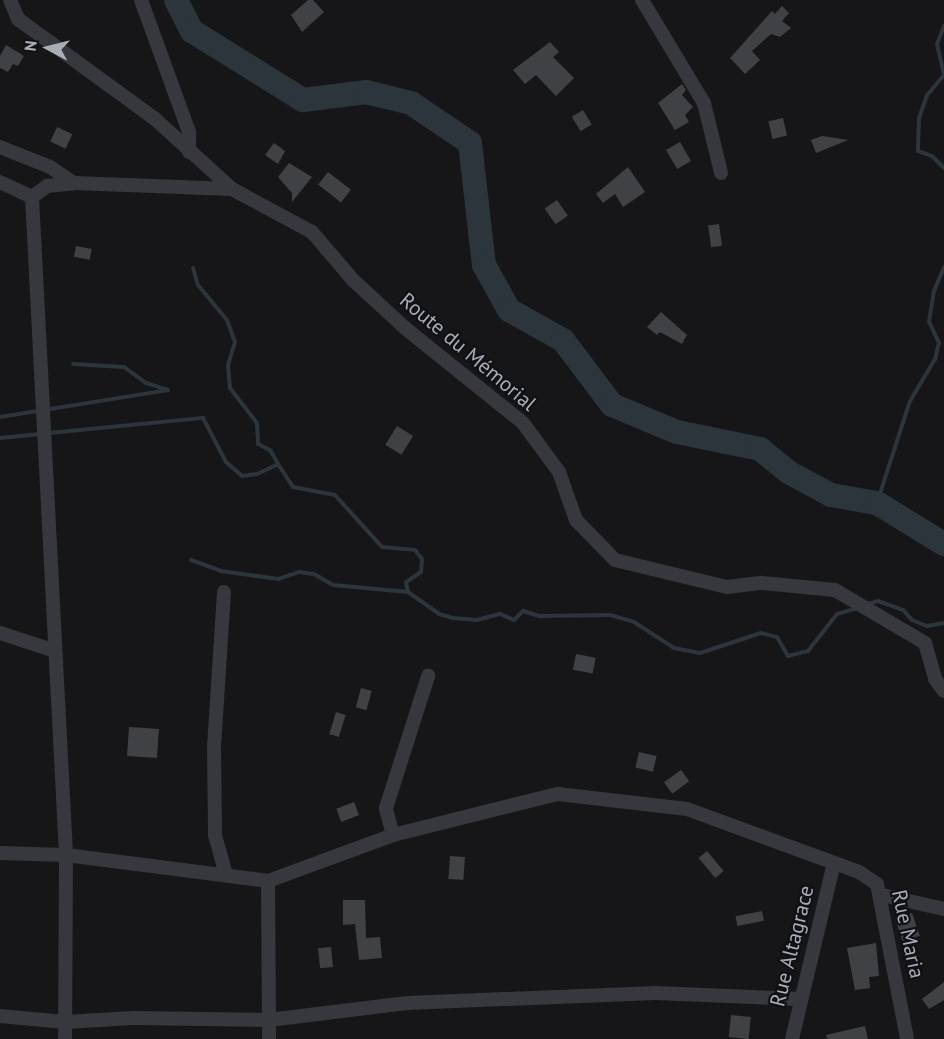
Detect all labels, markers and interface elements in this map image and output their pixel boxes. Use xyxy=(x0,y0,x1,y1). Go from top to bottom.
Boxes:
north arrow xyxy=(18,18,78,78)
text: N xyxy=(20,39,41,52)
street label: Route du Mémorial xyxy=(395,288,541,416)
street label: Rue Altagrace xyxy=(765,883,819,1009)
street label: Rue Maria xyxy=(886,887,930,981)

